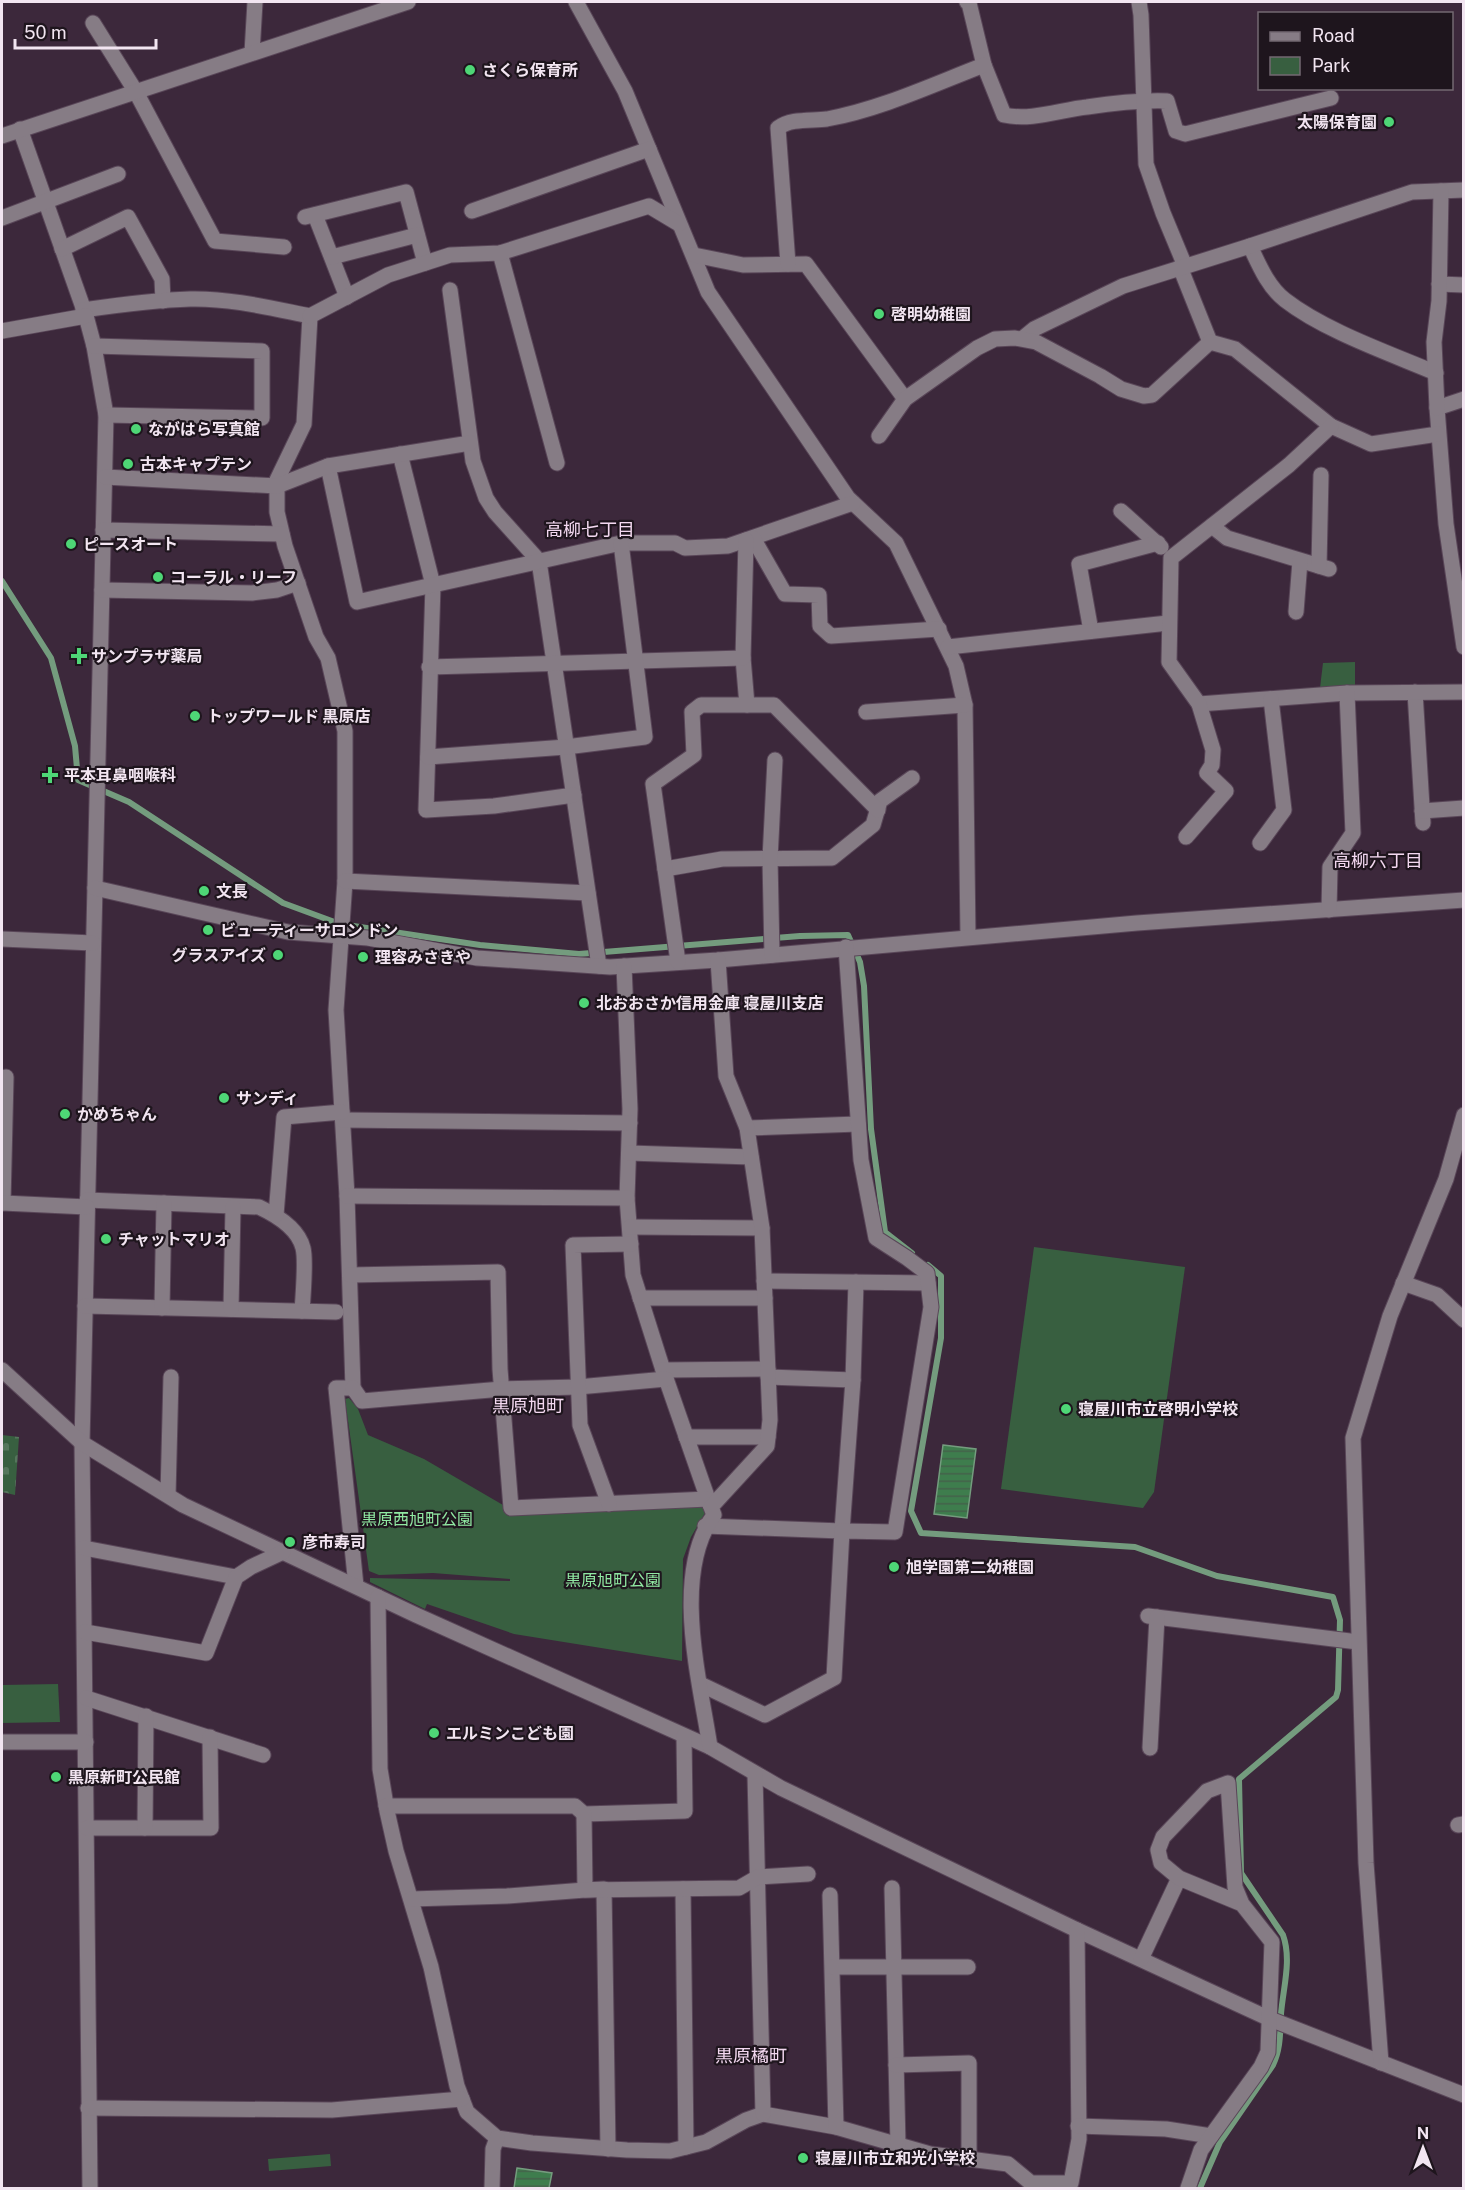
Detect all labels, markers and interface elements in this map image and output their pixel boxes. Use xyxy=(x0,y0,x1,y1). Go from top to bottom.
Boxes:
scale bar xyxy=(15,12,156,50)
legend xyxy=(1258,12,1453,90)
text: 50 m xyxy=(24,22,67,43)
text: Road xyxy=(1312,25,1355,46)
text: Park xyxy=(1312,55,1350,76)
place label: さくら保育所 xyxy=(482,61,578,80)
marker: さくら保育所 xyxy=(463,63,477,77)
place label: 太陽保育園 xyxy=(1297,113,1377,132)
marker: 太陽保育園 xyxy=(1382,115,1396,129)
place label: 啓明幼稚園 xyxy=(891,305,971,324)
marker: 啓明幼稚園 xyxy=(872,307,886,321)
place label: ながはら写真館 xyxy=(148,420,260,439)
marker: ながはら写真館 xyxy=(129,422,143,436)
place label: 古本キャプテン xyxy=(140,455,252,474)
marker: 古本キャプテン xyxy=(121,457,135,471)
district label: 高柳七丁目 xyxy=(545,519,635,540)
place label: ピースオート xyxy=(83,535,178,554)
marker: ピースオート xyxy=(64,537,78,551)
place label: コーラル・リーフ xyxy=(170,568,297,587)
marker: コーラル・リーフ xyxy=(151,570,165,584)
place label: サンプラザ薬局 xyxy=(91,647,203,666)
marker: サンプラザ薬局 xyxy=(72,649,86,663)
place label: トップワールド 黒原店 xyxy=(207,707,371,726)
marker: トップワールド 黒原店 xyxy=(188,709,202,723)
marker: 平本耳鼻咽喉科 xyxy=(41,766,59,784)
place label: 平本耳鼻咽喉科 xyxy=(64,766,176,785)
district label: 高柳六丁目 xyxy=(1333,850,1423,871)
place label: 文長 xyxy=(216,882,248,901)
marker: 文長 xyxy=(197,884,211,898)
place label: ビューティーサロン ドン xyxy=(220,921,398,940)
marker: ビューティーサロン ドン xyxy=(201,923,215,937)
place label: グラスアイズ xyxy=(172,946,266,965)
marker: グラスアイズ xyxy=(271,948,285,962)
place label: 理容みさきや xyxy=(375,948,471,967)
marker: 理容みさきや xyxy=(356,950,370,964)
place label: 北おおさか信用金庫 寝屋川支店 xyxy=(596,994,824,1013)
marker: 北おおさか信用金庫 寝屋川支店 xyxy=(577,996,591,1010)
place label: サンディ xyxy=(236,1089,299,1108)
marker: サンディ xyxy=(217,1091,231,1105)
place label: かめちゃん xyxy=(77,1105,157,1124)
marker: かめちゃん xyxy=(58,1107,72,1121)
place label: チャットマリオ xyxy=(118,1230,230,1249)
marker: チャットマリオ xyxy=(99,1232,113,1246)
district label: 黒原旭町 xyxy=(492,1395,564,1416)
place label: 寝屋川市立啓明小学校 xyxy=(1078,1400,1238,1419)
marker: 寝屋川市立啓明小学校 xyxy=(1059,1402,1073,1416)
park label: 黒原西旭町公園 xyxy=(361,1510,473,1529)
place label: 彦市寿司 xyxy=(302,1533,366,1552)
marker: 彦市寿司 xyxy=(283,1535,297,1549)
place label: 旭学園第二幼稚園 xyxy=(906,1558,1034,1577)
marker: 旭学園第二幼稚園 xyxy=(887,1560,901,1574)
park label: 黒原旭町公園 xyxy=(565,1571,661,1590)
place label: エルミンこども園 xyxy=(446,1724,574,1743)
marker: エルミンこども園 xyxy=(427,1726,441,1740)
place label: 黒原新町公民館 xyxy=(68,1768,180,1787)
marker: 黒原新町公民館 xyxy=(49,1770,63,1784)
district label: 黒原橘町 xyxy=(715,2045,787,2066)
north arrow xyxy=(1393,2118,1453,2178)
text: N xyxy=(1417,2124,1429,2143)
place label: 寝屋川市立和光小学校 xyxy=(815,2149,975,2168)
marker: 寝屋川市立和光小学校 xyxy=(796,2151,810,2165)

